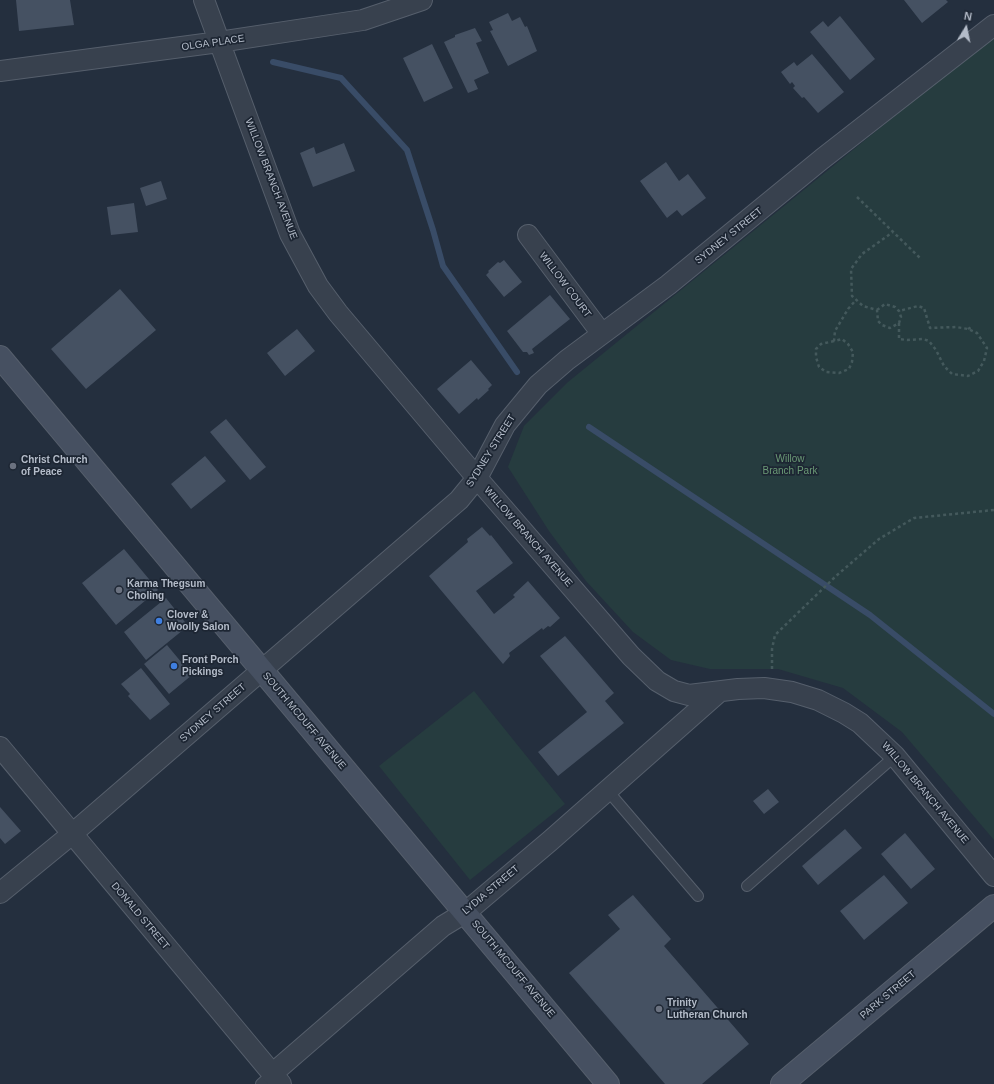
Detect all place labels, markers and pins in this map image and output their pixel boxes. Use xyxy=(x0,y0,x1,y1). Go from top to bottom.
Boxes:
place label: Christ Church of Peace xyxy=(21,454,88,478)
marker: Christ Church of Peace xyxy=(8,461,18,471)
place label: Karma Thegsum Choling xyxy=(127,578,205,602)
marker: Karma Thegsum Choling xyxy=(114,585,124,595)
place label: Clover & Woolly Salon xyxy=(167,609,230,632)
marker: Clover & Woolly Salon xyxy=(154,616,164,626)
place label: Front Porch Pickings xyxy=(182,654,239,678)
marker: Front Porch Pickings xyxy=(169,661,179,671)
place label: Trinity Lutheran Church xyxy=(667,997,748,1020)
marker: Trinity Lutheran Church xyxy=(654,1004,664,1014)

